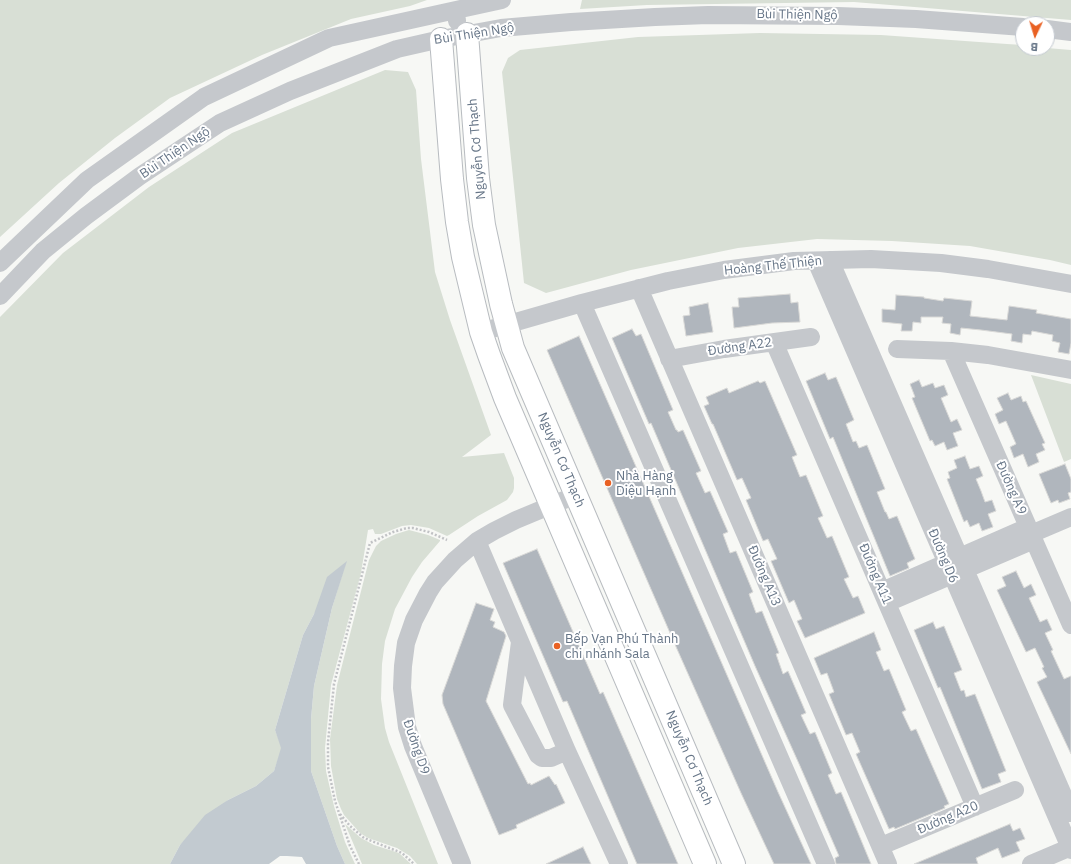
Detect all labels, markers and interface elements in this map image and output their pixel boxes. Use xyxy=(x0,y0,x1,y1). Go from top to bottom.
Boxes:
street label: Bùi Thiện Ngộ xyxy=(756,6,838,24)
north arrow xyxy=(1015,16,1055,56)
street label: Bùi Thiện Ngộ xyxy=(433,20,515,48)
text: B xyxy=(1030,40,1038,54)
street label: Nguyễn Cơ Thạch xyxy=(465,98,489,200)
street label: Bùi Thiện Ngộ xyxy=(137,124,213,182)
street label: Hoàng Thế Thiện xyxy=(723,253,823,279)
street label: Đường A22 xyxy=(707,335,773,359)
street label: Nguyễn Cơ Thạch xyxy=(534,410,588,510)
street label: Đường A9 xyxy=(992,459,1030,517)
place label: Nhà Hàng Diệu Hạnh xyxy=(616,468,676,499)
marker: Nhà Hàng Diệu Hạnh xyxy=(603,478,613,488)
street label: Đường D6 xyxy=(925,527,961,585)
street label: Đường A11 xyxy=(855,541,895,607)
street label: Đường A13 xyxy=(744,543,784,609)
place label: Bếp Vạn Phú Thành chi nhánh Sala xyxy=(565,631,678,662)
marker: Bếp Vạn Phú Thành chi nhánh Sala xyxy=(552,641,562,651)
street label: Nguyễn Cơ Thạch xyxy=(662,708,716,808)
street label: Đường D9 xyxy=(399,717,433,777)
street label: Đường A20 xyxy=(915,798,981,838)

